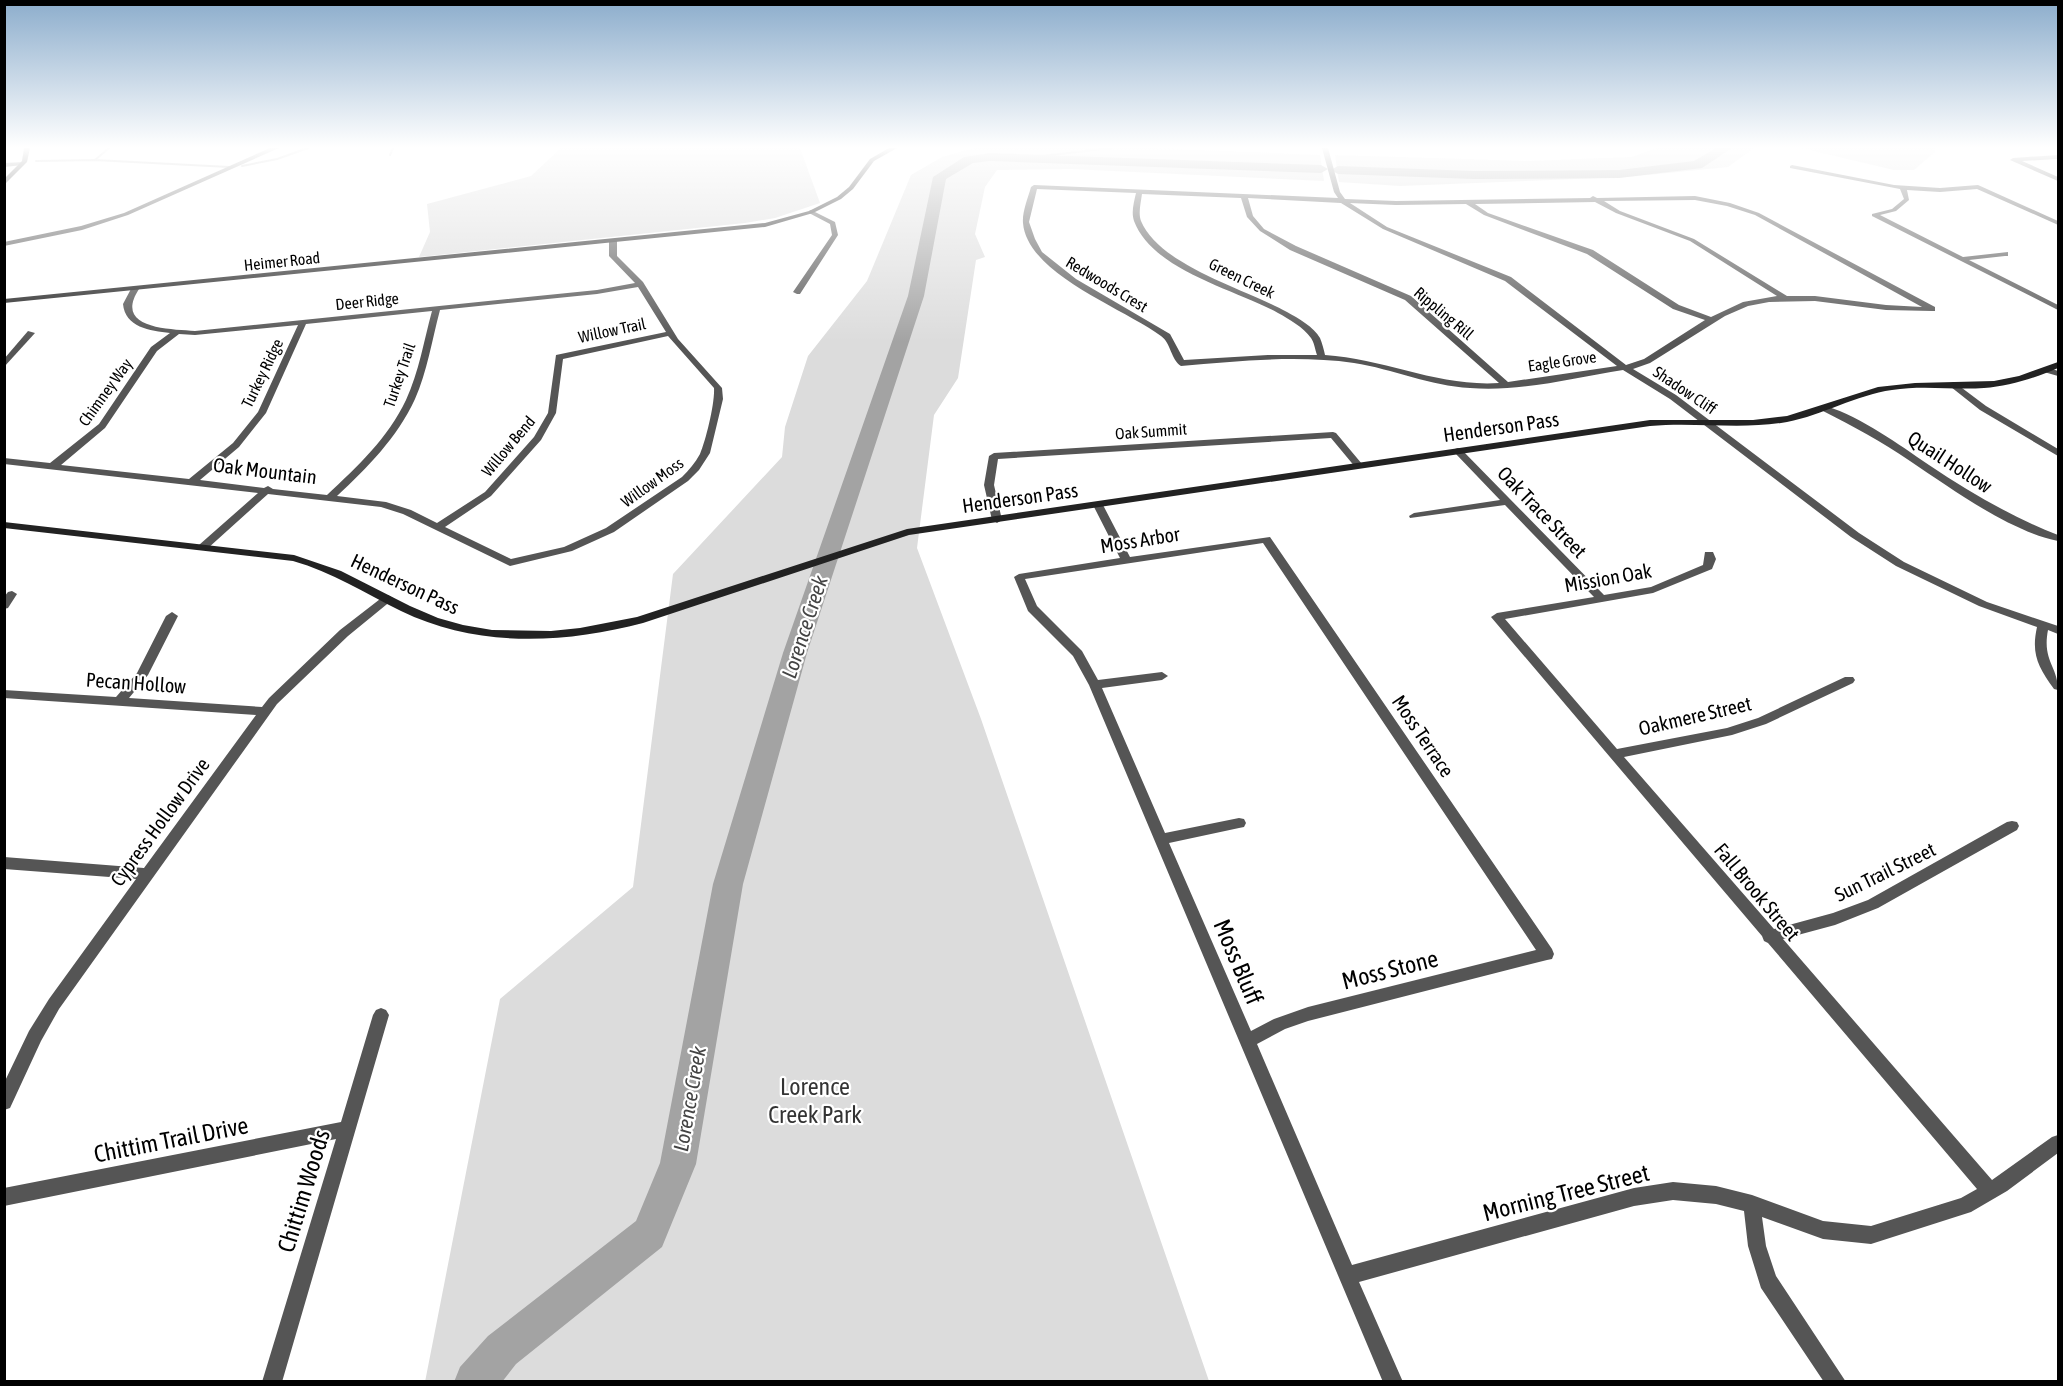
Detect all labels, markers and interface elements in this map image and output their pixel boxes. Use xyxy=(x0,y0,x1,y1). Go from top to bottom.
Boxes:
street label: Heimer Road xyxy=(243,248,321,274)
street label: Redwoods Crest xyxy=(1063,253,1151,316)
street label: Green Creek xyxy=(1206,254,1278,302)
street label: Rippling Rill xyxy=(1410,283,1478,344)
street label: Deer Ridge xyxy=(335,289,400,314)
street label: Willow Trail xyxy=(577,314,648,346)
street label: Turkey Ridge xyxy=(238,336,287,411)
street label: Turkey Trail xyxy=(380,340,420,410)
street label: Eagle Grove xyxy=(1527,347,1598,376)
street label: Chimney Way xyxy=(75,354,137,430)
street label: Shadow Cliff xyxy=(1650,362,1720,418)
street label: Henderson Pass xyxy=(1442,407,1560,446)
street label: Willow Bend xyxy=(478,412,538,480)
street label: Oak Summit xyxy=(1115,419,1188,442)
street label: Quail Hollow xyxy=(1904,426,1997,497)
street label: Oak Mountain xyxy=(212,453,318,488)
street label: Willow Moss xyxy=(617,453,687,511)
street label: Oak Trace Street xyxy=(1493,461,1592,562)
street label: Henderson Pass xyxy=(961,478,1079,517)
street label: Moss Arbor xyxy=(1099,522,1182,557)
street label: Henderson Pass xyxy=(348,548,463,619)
street label: Mission Oak xyxy=(1562,558,1654,597)
water label: Lorence Creek xyxy=(776,572,832,681)
street label: Pecan Hollow xyxy=(85,668,187,697)
street label: Moss Terrace xyxy=(1388,691,1459,781)
street label: Oakmere Street xyxy=(1636,691,1754,740)
street label: Cypress Hollow Drive xyxy=(105,753,214,890)
street label: Sun Trail Street xyxy=(1831,837,1939,906)
street label: Fall Brook Street xyxy=(1710,838,1805,945)
street label: Moss Bluff xyxy=(1208,915,1268,1008)
street label: Moss Stone xyxy=(1339,945,1441,994)
water label: Lorence Creek xyxy=(668,1044,710,1153)
park label: Lorence Creek Park xyxy=(768,1073,862,1128)
street label: Chittim Trail Drive xyxy=(92,1111,250,1168)
street label: Chittim Woods xyxy=(272,1126,335,1256)
street label: Morning Tree Street xyxy=(1480,1159,1652,1226)

